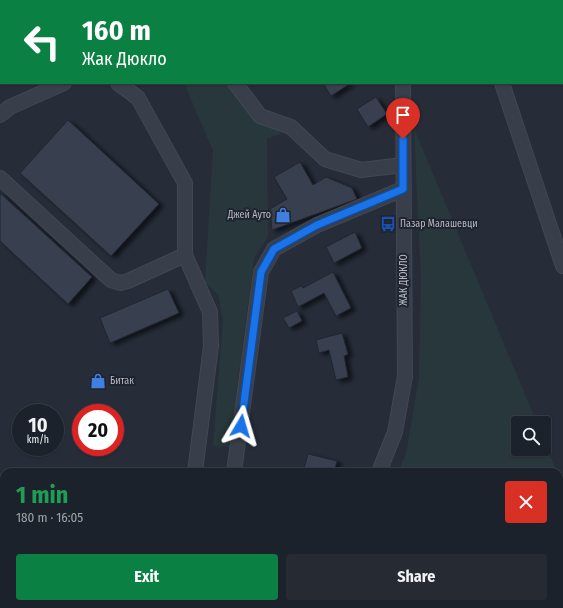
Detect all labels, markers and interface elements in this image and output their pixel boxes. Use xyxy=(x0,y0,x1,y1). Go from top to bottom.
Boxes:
text: 160 m xyxy=(82,14,151,47)
icon: left xyxy=(16,16,68,68)
text: Жак Дюкло xyxy=(82,48,167,70)
pin xyxy=(386,98,420,139)
icon: arrive xyxy=(392,104,414,126)
shop icon: Джей Ауто xyxy=(274,206,292,224)
place label: Джей Ауто xyxy=(227,209,271,221)
bus stop icon: Пазар Малашевци xyxy=(379,215,397,233)
place label: Пазар Малашевци xyxy=(400,218,478,230)
street label: ЖАК ДЮКЛО xyxy=(398,254,410,306)
shop icon: Битак xyxy=(89,372,107,390)
place label: Битак xyxy=(110,375,134,387)
speed limit sign: 20 xyxy=(72,404,124,456)
position arrow xyxy=(220,405,262,447)
text: 10 xyxy=(28,413,48,437)
map controls xyxy=(511,416,551,456)
button: search xyxy=(511,416,551,456)
text: km/h xyxy=(27,434,49,446)
text: 1 min xyxy=(16,481,68,509)
button: close xyxy=(505,481,547,523)
text: 180 m · 16:05 xyxy=(16,510,83,525)
button: Exit xyxy=(16,554,278,600)
button: Share xyxy=(286,554,547,600)

